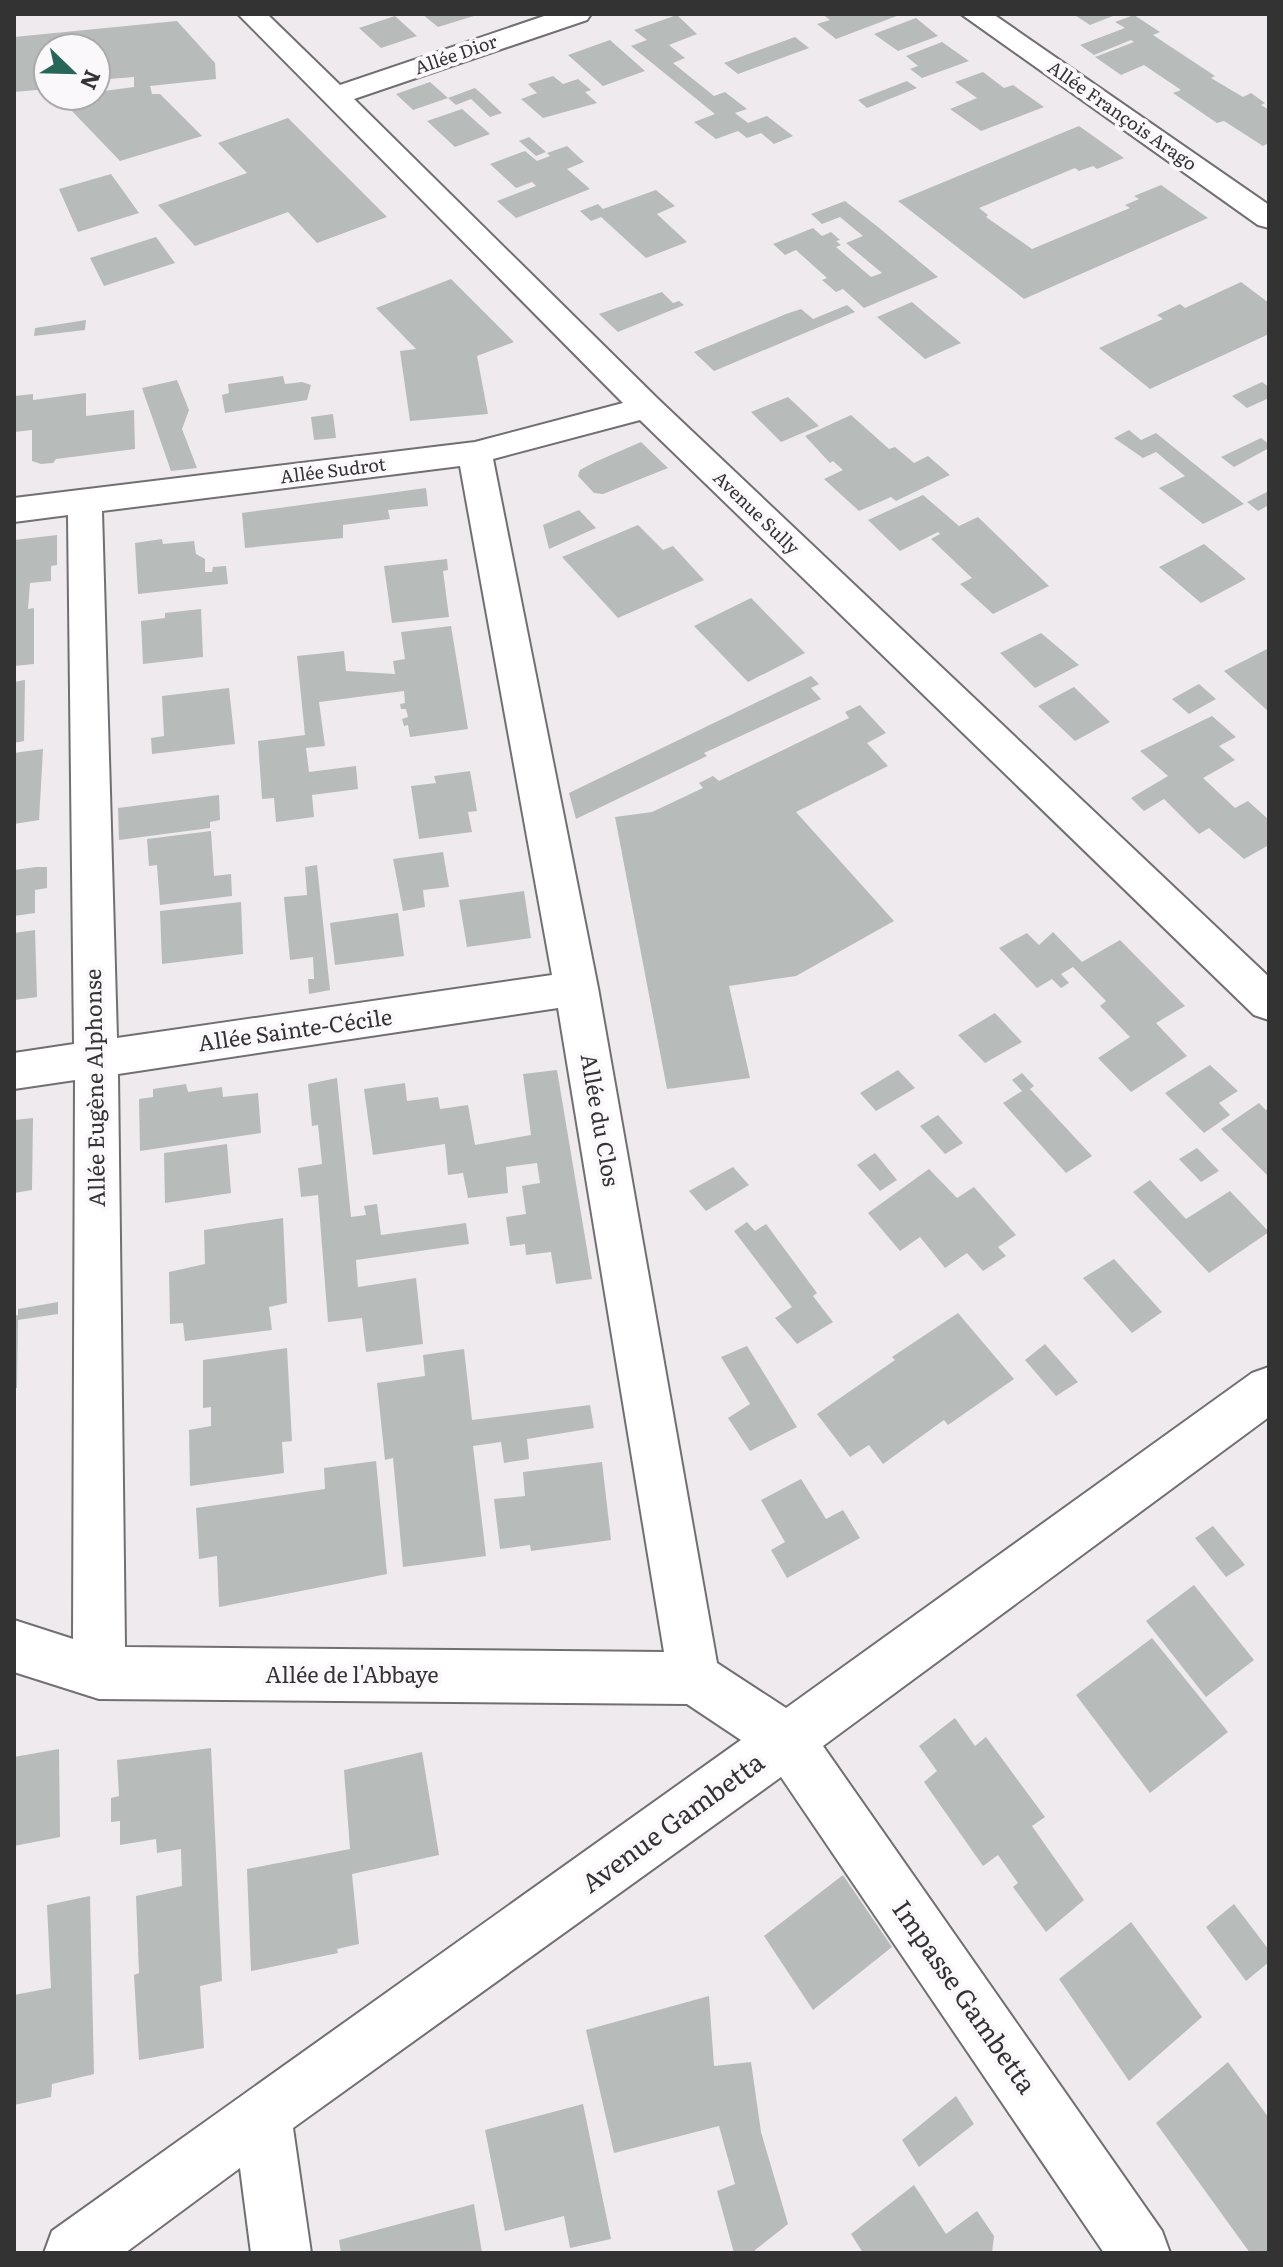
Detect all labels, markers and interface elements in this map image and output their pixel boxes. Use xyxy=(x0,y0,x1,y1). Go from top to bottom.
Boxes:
street label: Allée Dior xyxy=(410,27,501,80)
north arrow xyxy=(32,32,112,112)
street label: Allée François Arago xyxy=(1043,53,1203,176)
text: N xyxy=(73,65,111,95)
street label: Allée Sudrot xyxy=(278,450,388,489)
street label: Avenue Sully xyxy=(708,464,807,560)
street label: Allée Eugène Alphonse xyxy=(75,969,112,1208)
street label: Allée Sainte-Cécile xyxy=(196,999,394,1058)
street label: Allée du Clos xyxy=(574,1051,629,1189)
street label: Allée de l'Abbaye xyxy=(265,1657,439,1690)
street label: Avenue Gambetta xyxy=(572,1741,771,1901)
street label: Impasse Gambetta xyxy=(884,1891,1048,2101)

